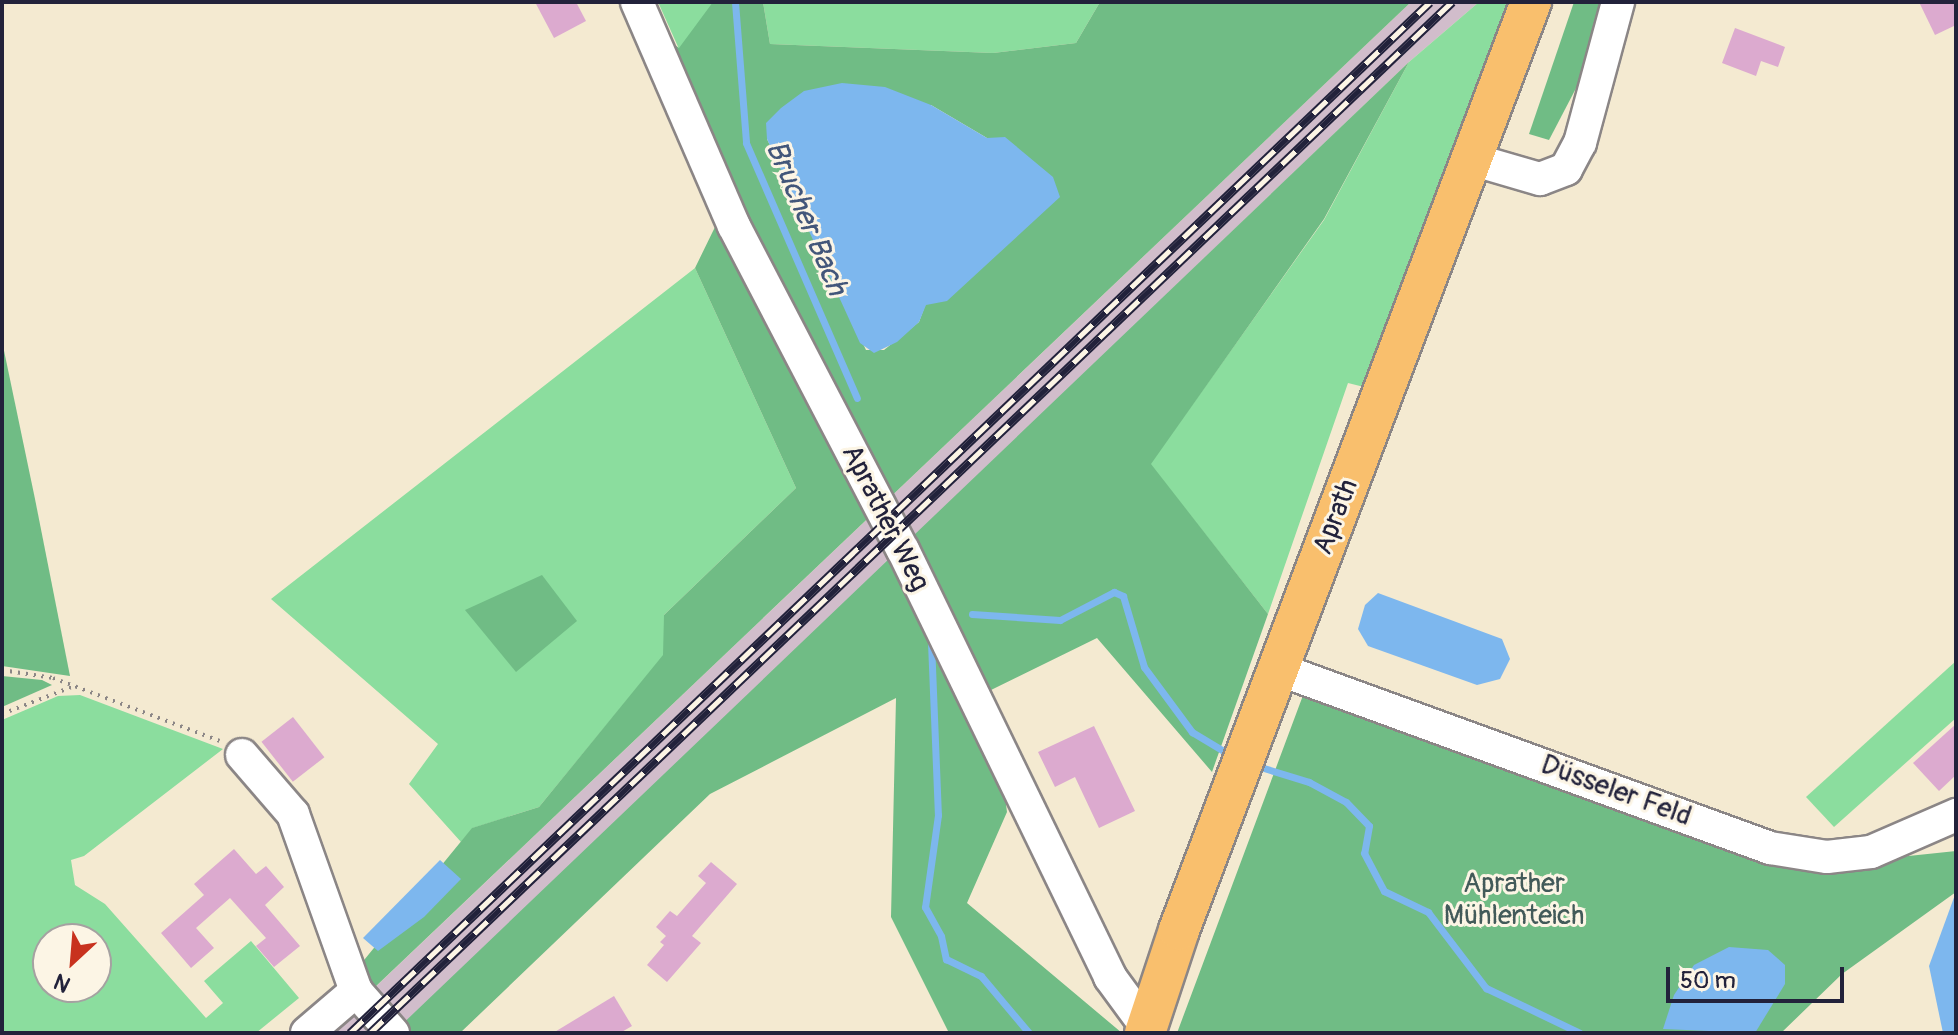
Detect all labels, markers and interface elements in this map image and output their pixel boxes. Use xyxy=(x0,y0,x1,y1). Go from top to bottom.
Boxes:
water label: Brucher Bach xyxy=(757,135,855,301)
street label: Aprather Weg xyxy=(834,439,936,597)
street label: Aprath xyxy=(1306,475,1366,559)
street label: Düsseler Feld xyxy=(1536,748,1696,834)
park label: Aprather Mühlenteich xyxy=(1444,867,1584,933)
north arrow xyxy=(32,923,112,1003)
scale bar xyxy=(1670,951,1848,1001)
text: 50 m xyxy=(1680,966,1736,995)
text: N xyxy=(50,967,75,999)

